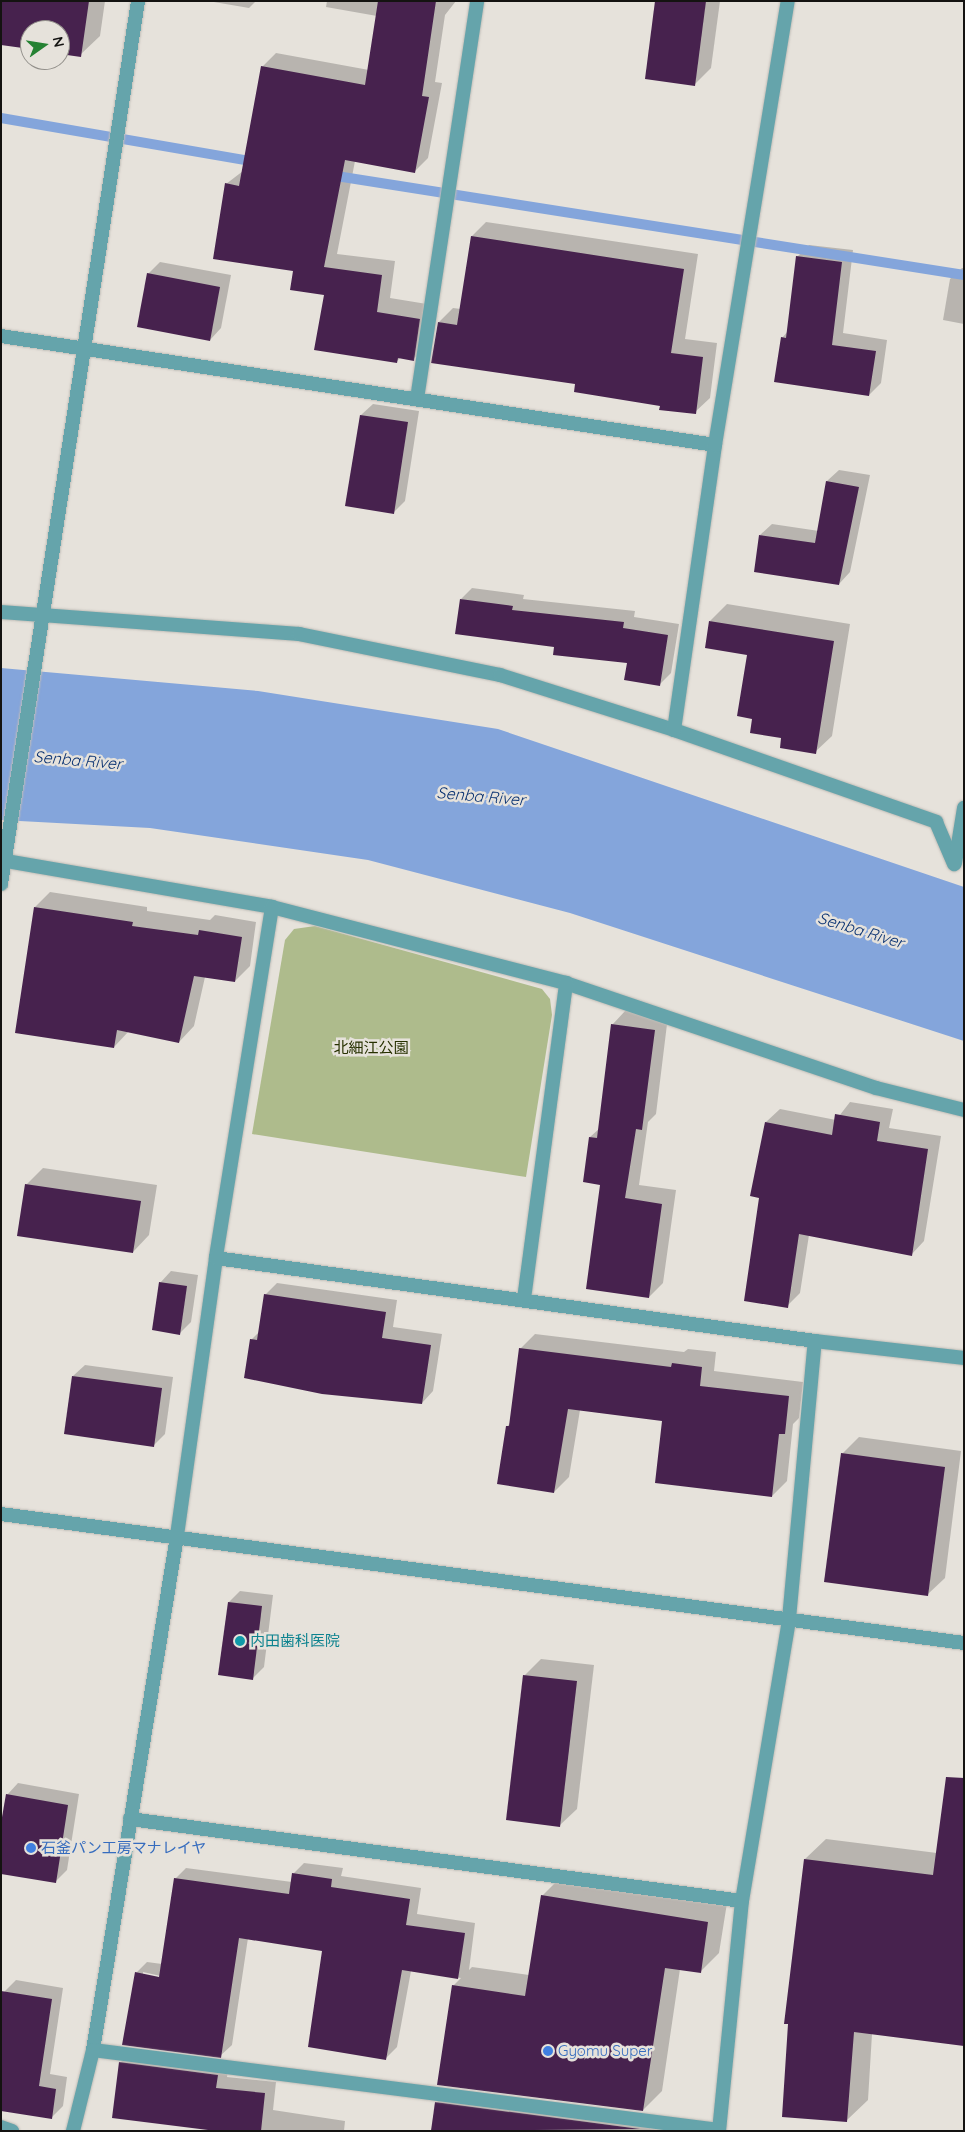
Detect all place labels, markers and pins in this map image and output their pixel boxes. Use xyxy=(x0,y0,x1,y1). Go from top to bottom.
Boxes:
place label: 内田歯科医院 xyxy=(250,1632,340,1650)
marker: 内田歯科医院 xyxy=(234,1635,246,1647)
place label: 石釜パン工房マナレイヤ xyxy=(41,1839,206,1857)
marker: 石釜パン工房マナレイヤ xyxy=(25,1842,37,1854)
place label: Gyomu Super xyxy=(558,2042,653,2060)
marker: Gyomu Super xyxy=(542,2045,554,2057)

